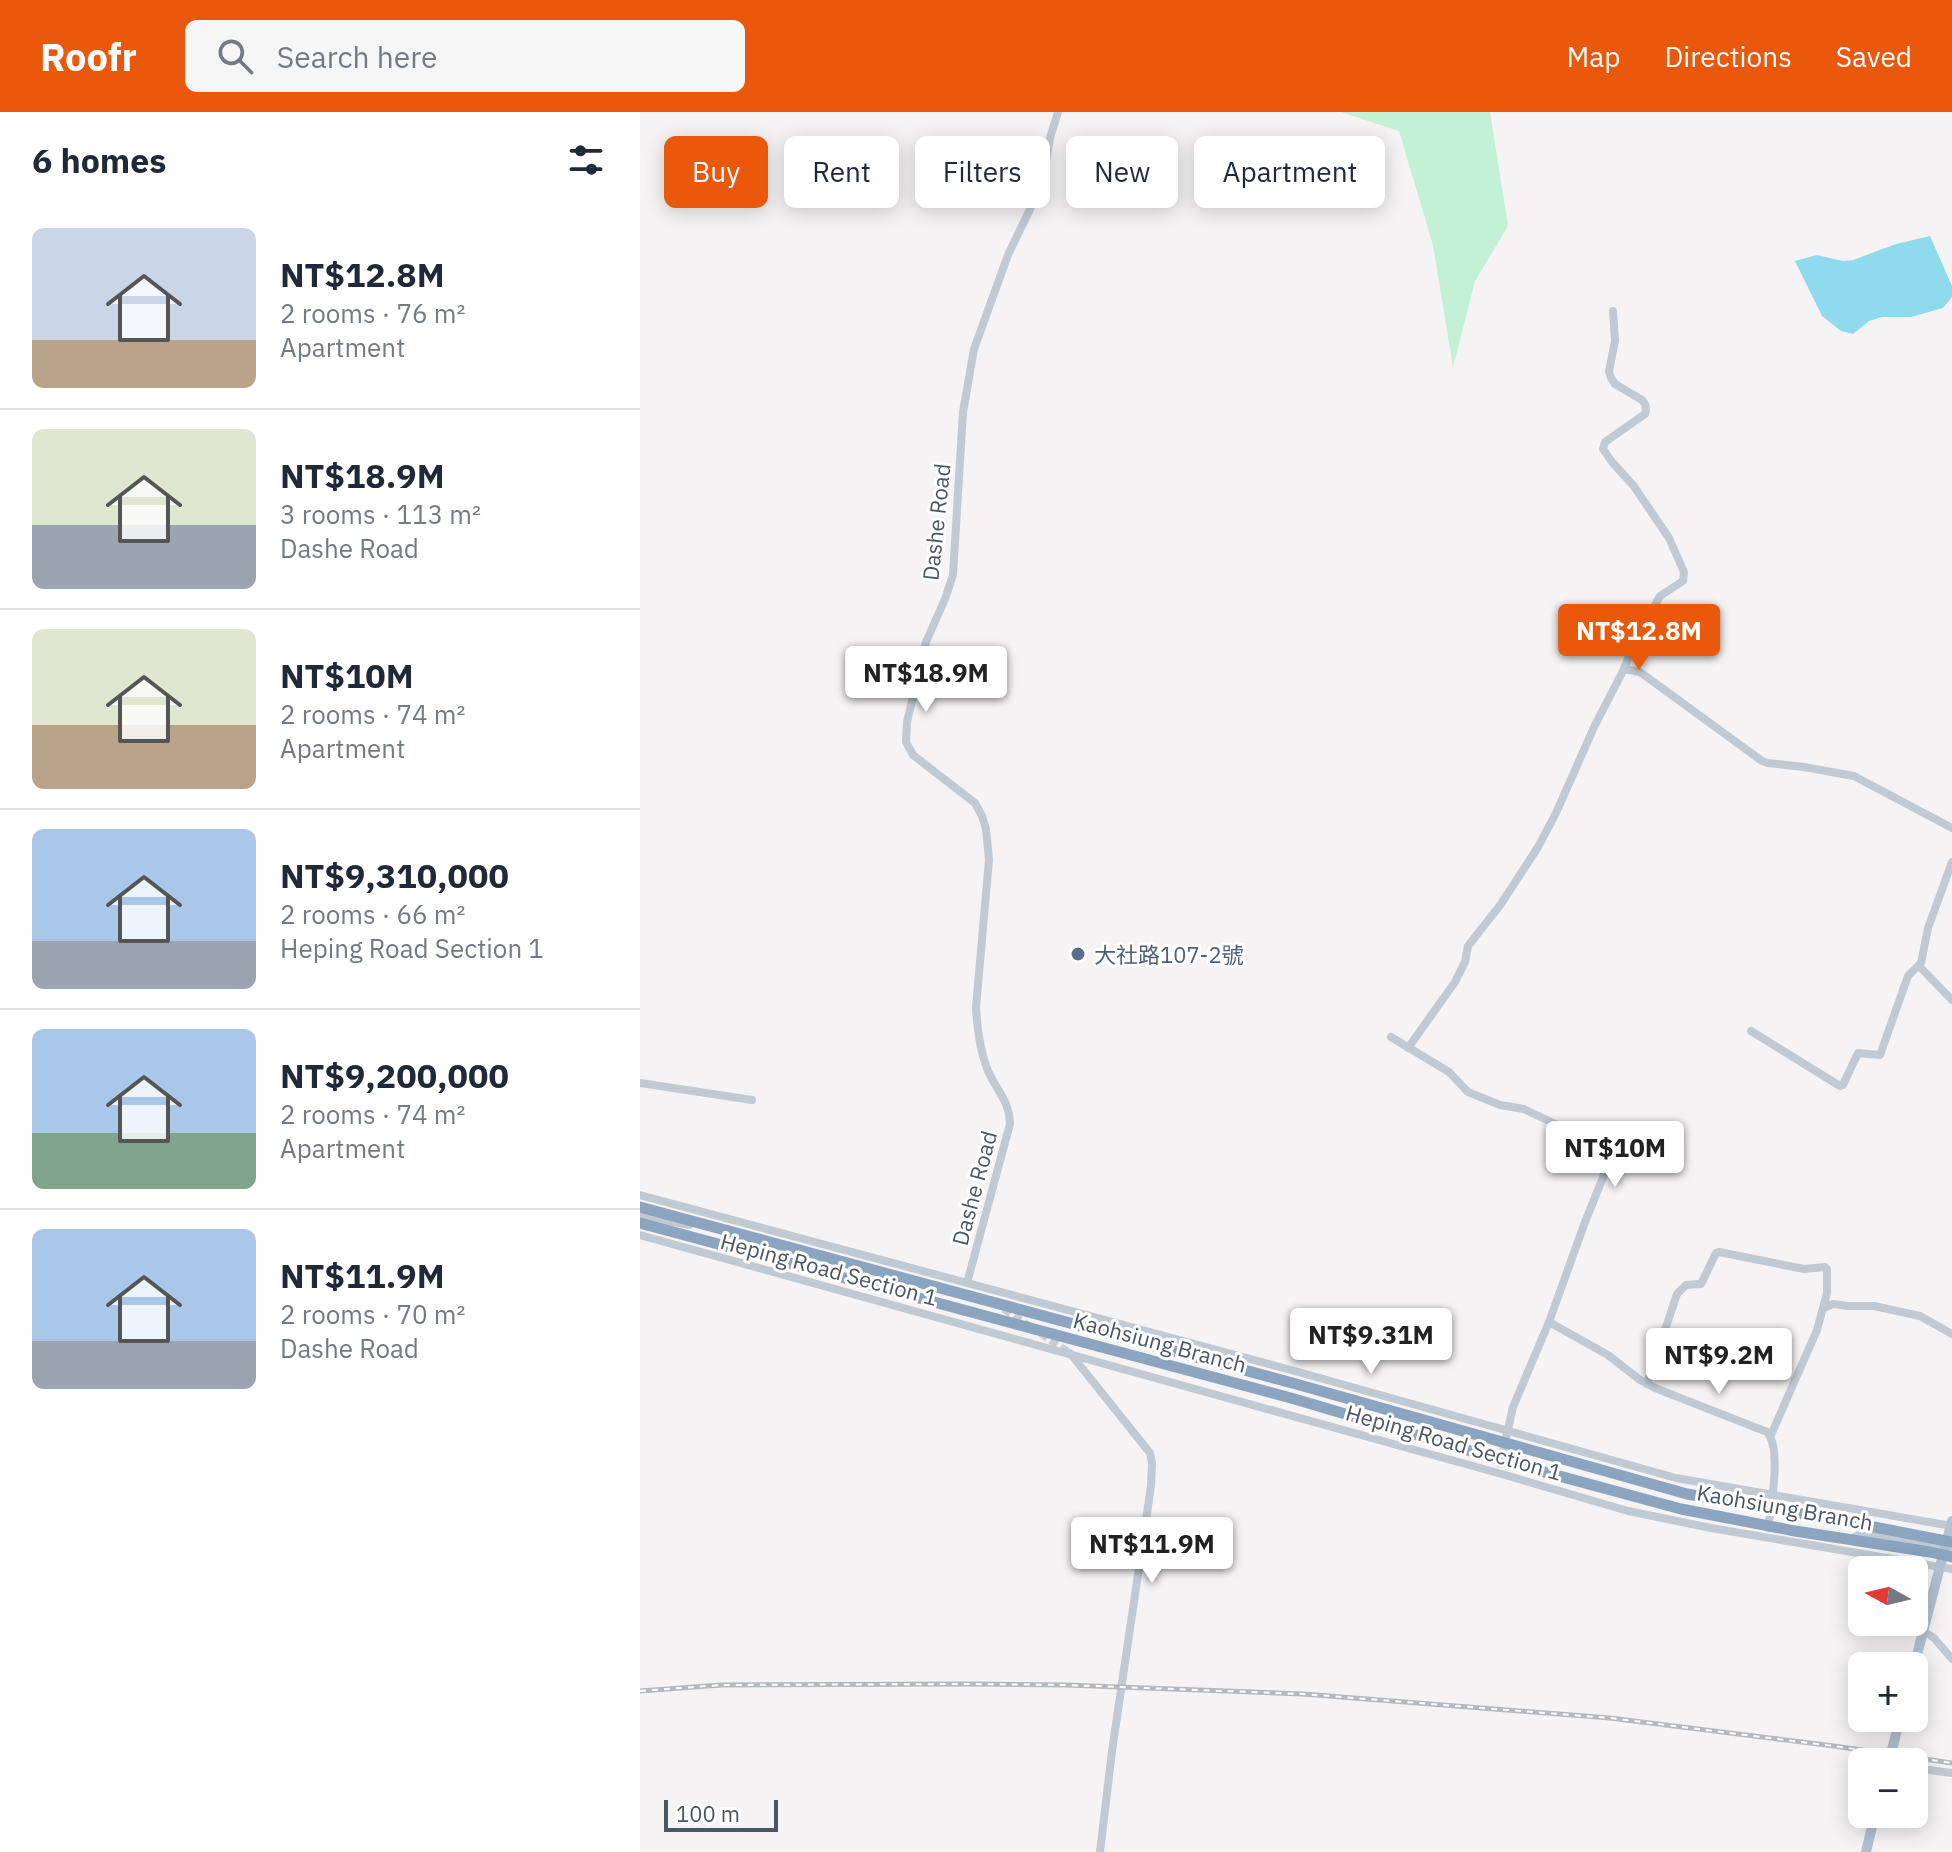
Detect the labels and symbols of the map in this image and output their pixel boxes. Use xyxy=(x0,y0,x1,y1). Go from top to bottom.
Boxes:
street label: Dashe Road xyxy=(915,462,957,582)
pin: NT$12.8M xyxy=(1556,604,1722,672)
pin: NT$18.9M xyxy=(843,646,1009,714)
place label: 大社路107-2號 xyxy=(1094,940,1244,969)
marker: 大社路107-2號 xyxy=(1069,945,1087,963)
pin: NT$10M xyxy=(1550,1121,1680,1189)
street label: Dashe Road xyxy=(945,1127,1003,1249)
street label: Heping Road Section 1 xyxy=(717,1226,941,1312)
street label: Kaohsiung Branch xyxy=(1070,1305,1250,1379)
pin: NT$9.31M xyxy=(1288,1308,1454,1376)
pin: NT$9.2M xyxy=(1645,1328,1793,1396)
street label: Heping Road Section 1 xyxy=(1343,1397,1565,1487)
street label: Kaohsiung Branch xyxy=(1695,1477,1875,1537)
pin: NT$11.9M xyxy=(1069,1517,1235,1585)
north arrow xyxy=(1848,1556,1928,1636)
scale bar xyxy=(664,1796,778,1832)

